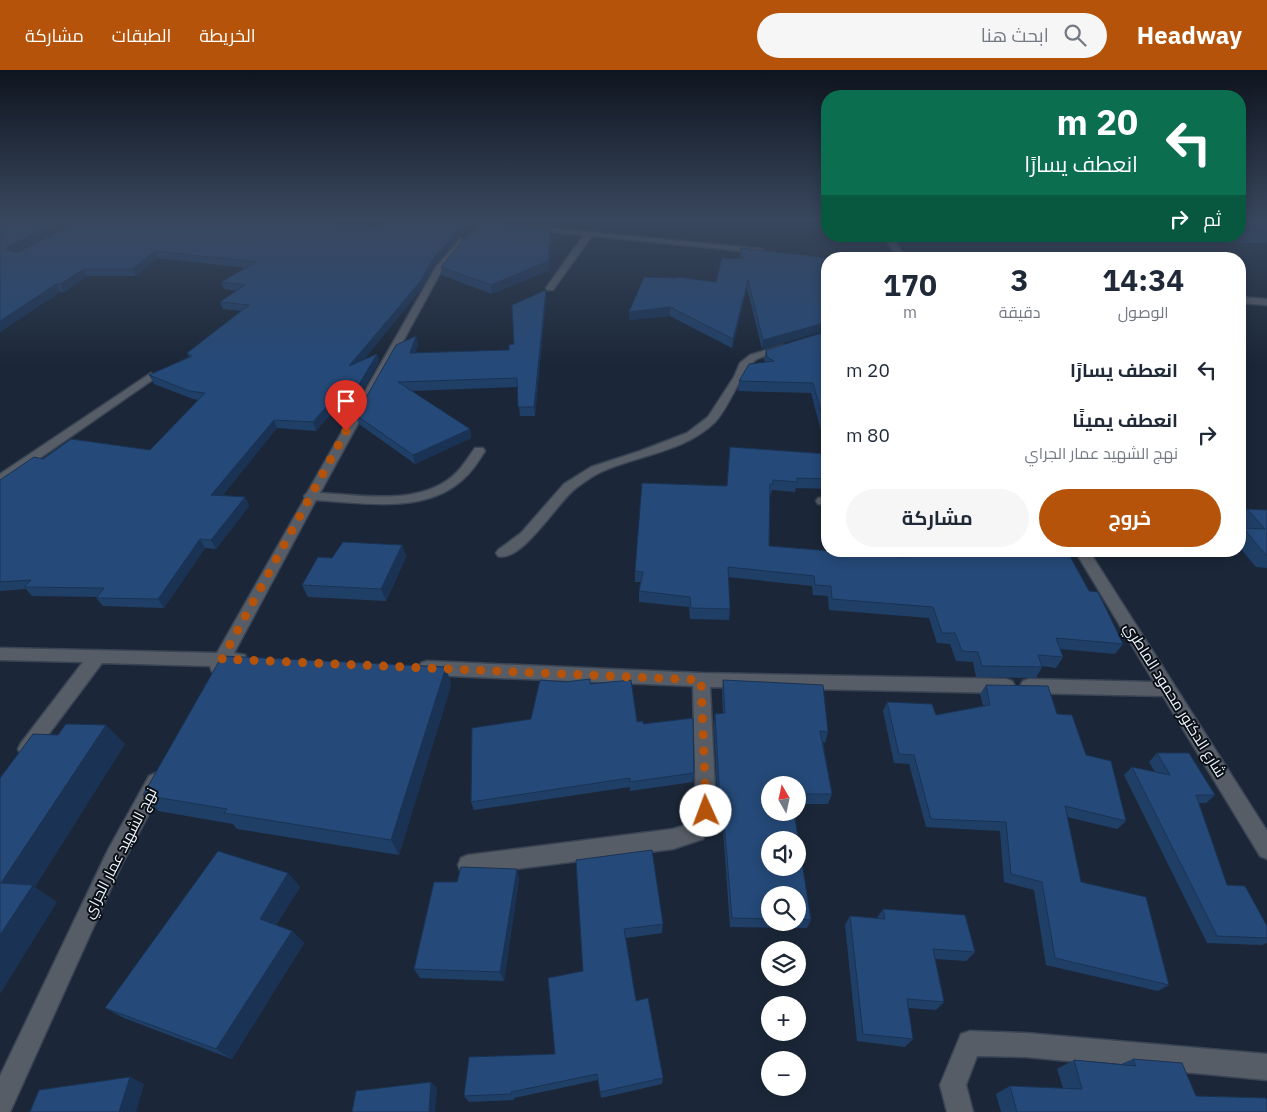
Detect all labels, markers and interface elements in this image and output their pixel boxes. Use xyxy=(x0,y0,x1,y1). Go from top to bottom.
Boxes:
search box xyxy=(757,13,1107,58)
text: Headway xyxy=(1137,19,1242,51)
icon: search xyxy=(1061,21,1089,49)
text: ابحث هنا xyxy=(981,23,1049,47)
text: مشاركة xyxy=(25,24,84,47)
text: الطبقات xyxy=(112,24,171,47)
text: الخريطة xyxy=(199,24,256,47)
text: 20 m xyxy=(1056,99,1138,145)
icon: left xyxy=(1156,110,1221,175)
text: انعطف يسارًا xyxy=(1024,149,1138,178)
icon: right xyxy=(1165,205,1193,233)
text: ثم xyxy=(1203,207,1221,231)
text: 3 xyxy=(1011,260,1029,299)
text: 14:34 xyxy=(1102,260,1184,299)
text: 170 xyxy=(883,265,937,304)
text: m xyxy=(903,302,917,322)
text: دقيقة xyxy=(999,302,1040,322)
text: الوصول xyxy=(1118,302,1169,322)
icon: left xyxy=(1193,356,1221,384)
text: 20 m xyxy=(846,358,890,382)
text: انعطف يسارًا xyxy=(1070,358,1178,382)
pin xyxy=(325,380,367,431)
icon: arrive xyxy=(332,387,360,415)
text: انعطف يمينًا xyxy=(1072,408,1178,432)
icon: right xyxy=(1193,421,1221,449)
text: 80 m xyxy=(846,423,890,447)
text: نهج الشهيد عمار الجراي xyxy=(1025,443,1178,463)
button: مشاركة xyxy=(846,489,1029,547)
button: خروج xyxy=(1039,489,1221,547)
street label: شارع الدكتور محمود الماطري xyxy=(1117,619,1231,782)
north arrow xyxy=(761,776,806,821)
map controls xyxy=(761,776,806,1096)
street label: نهج الشهيد عمار الجراي xyxy=(78,784,163,923)
position arrow xyxy=(679,784,731,836)
button: sound xyxy=(761,831,806,876)
button: search xyxy=(761,886,806,931)
button: layers xyxy=(761,941,806,986)
button: + xyxy=(761,996,806,1041)
button: − xyxy=(761,1051,806,1096)

